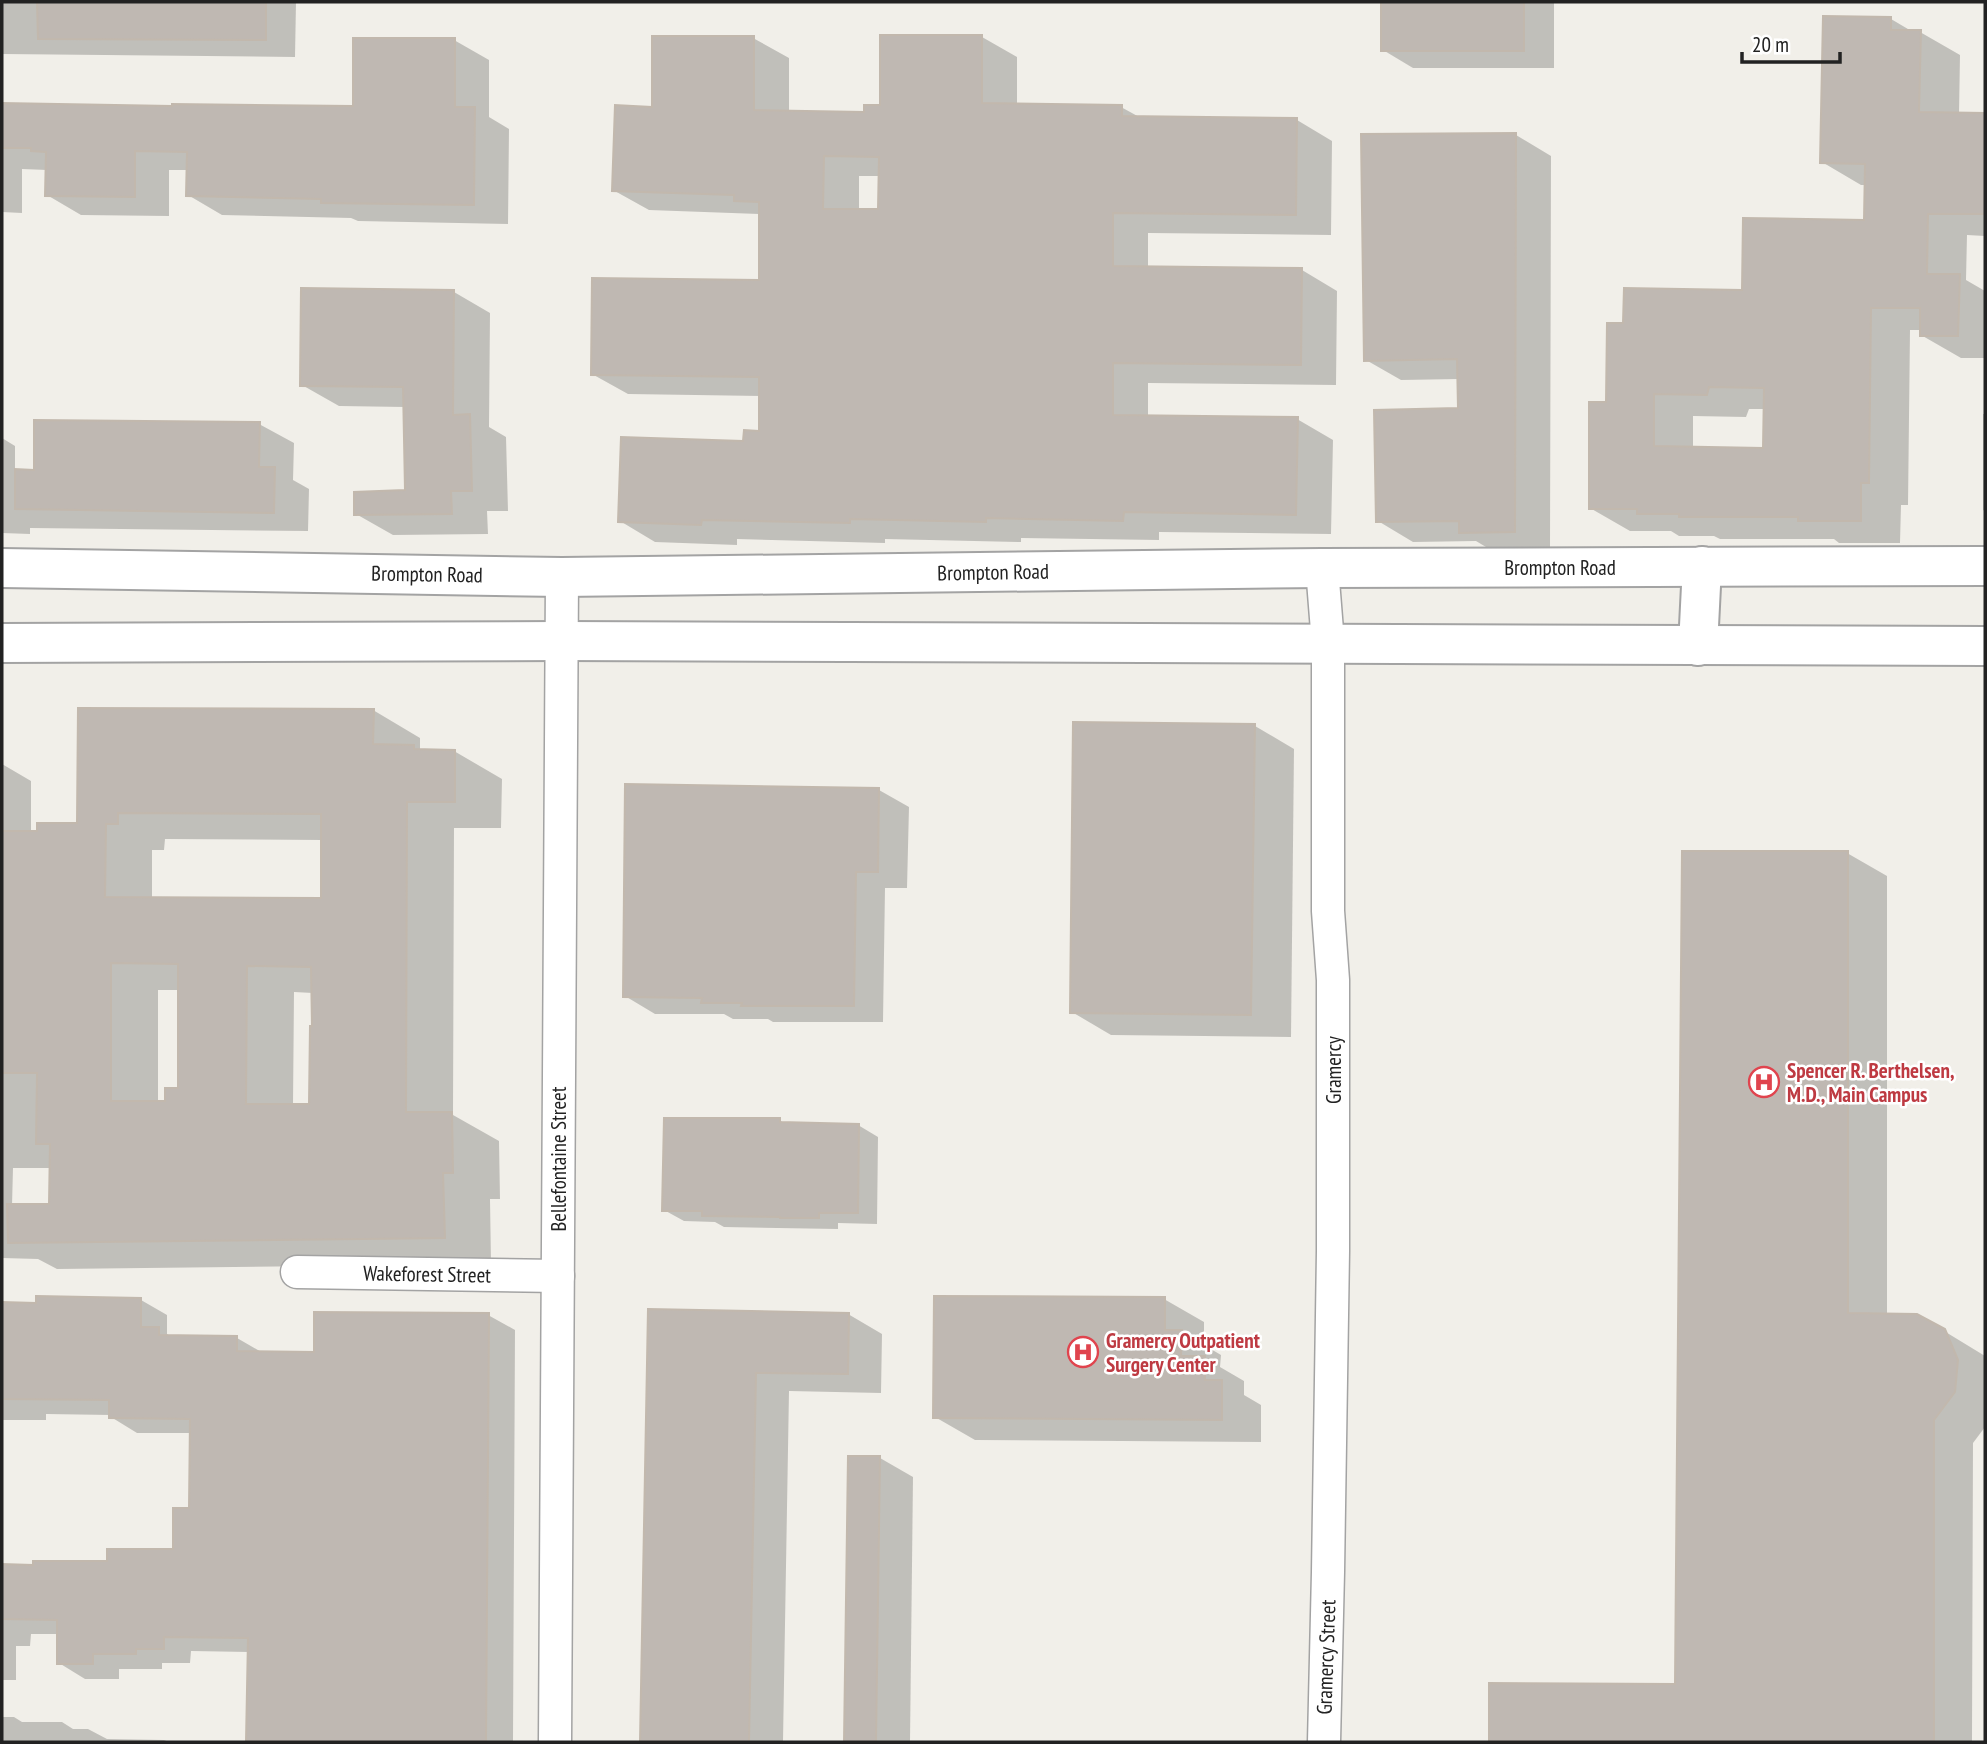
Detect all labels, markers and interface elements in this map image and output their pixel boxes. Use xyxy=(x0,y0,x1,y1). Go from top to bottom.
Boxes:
scale bar xyxy=(1742,21,1840,65)
text: 20 m xyxy=(1752,31,1789,58)
street label: Brompton Road xyxy=(1504,554,1616,581)
street label: Brompton Road xyxy=(937,558,1049,586)
street label: Brompton Road xyxy=(371,560,483,588)
street label: Gramercy xyxy=(1320,1036,1347,1104)
place label: Spencer R. Berthelsen, M.D., Main Campus xyxy=(1787,1057,1954,1108)
hospital icon: Spencer R. Berthelsen, M.D., Main Campus xyxy=(1747,1065,1781,1099)
street label: Bellefontaine Street xyxy=(545,1086,572,1232)
street label: Wakeforest Street xyxy=(363,1259,491,1289)
place label: Gramercy Outpatient Surgery Center xyxy=(1106,1327,1260,1378)
hospital icon: Gramercy Outpatient Surgery Center xyxy=(1066,1335,1100,1369)
street label: Gramercy Street xyxy=(1311,1599,1342,1715)

